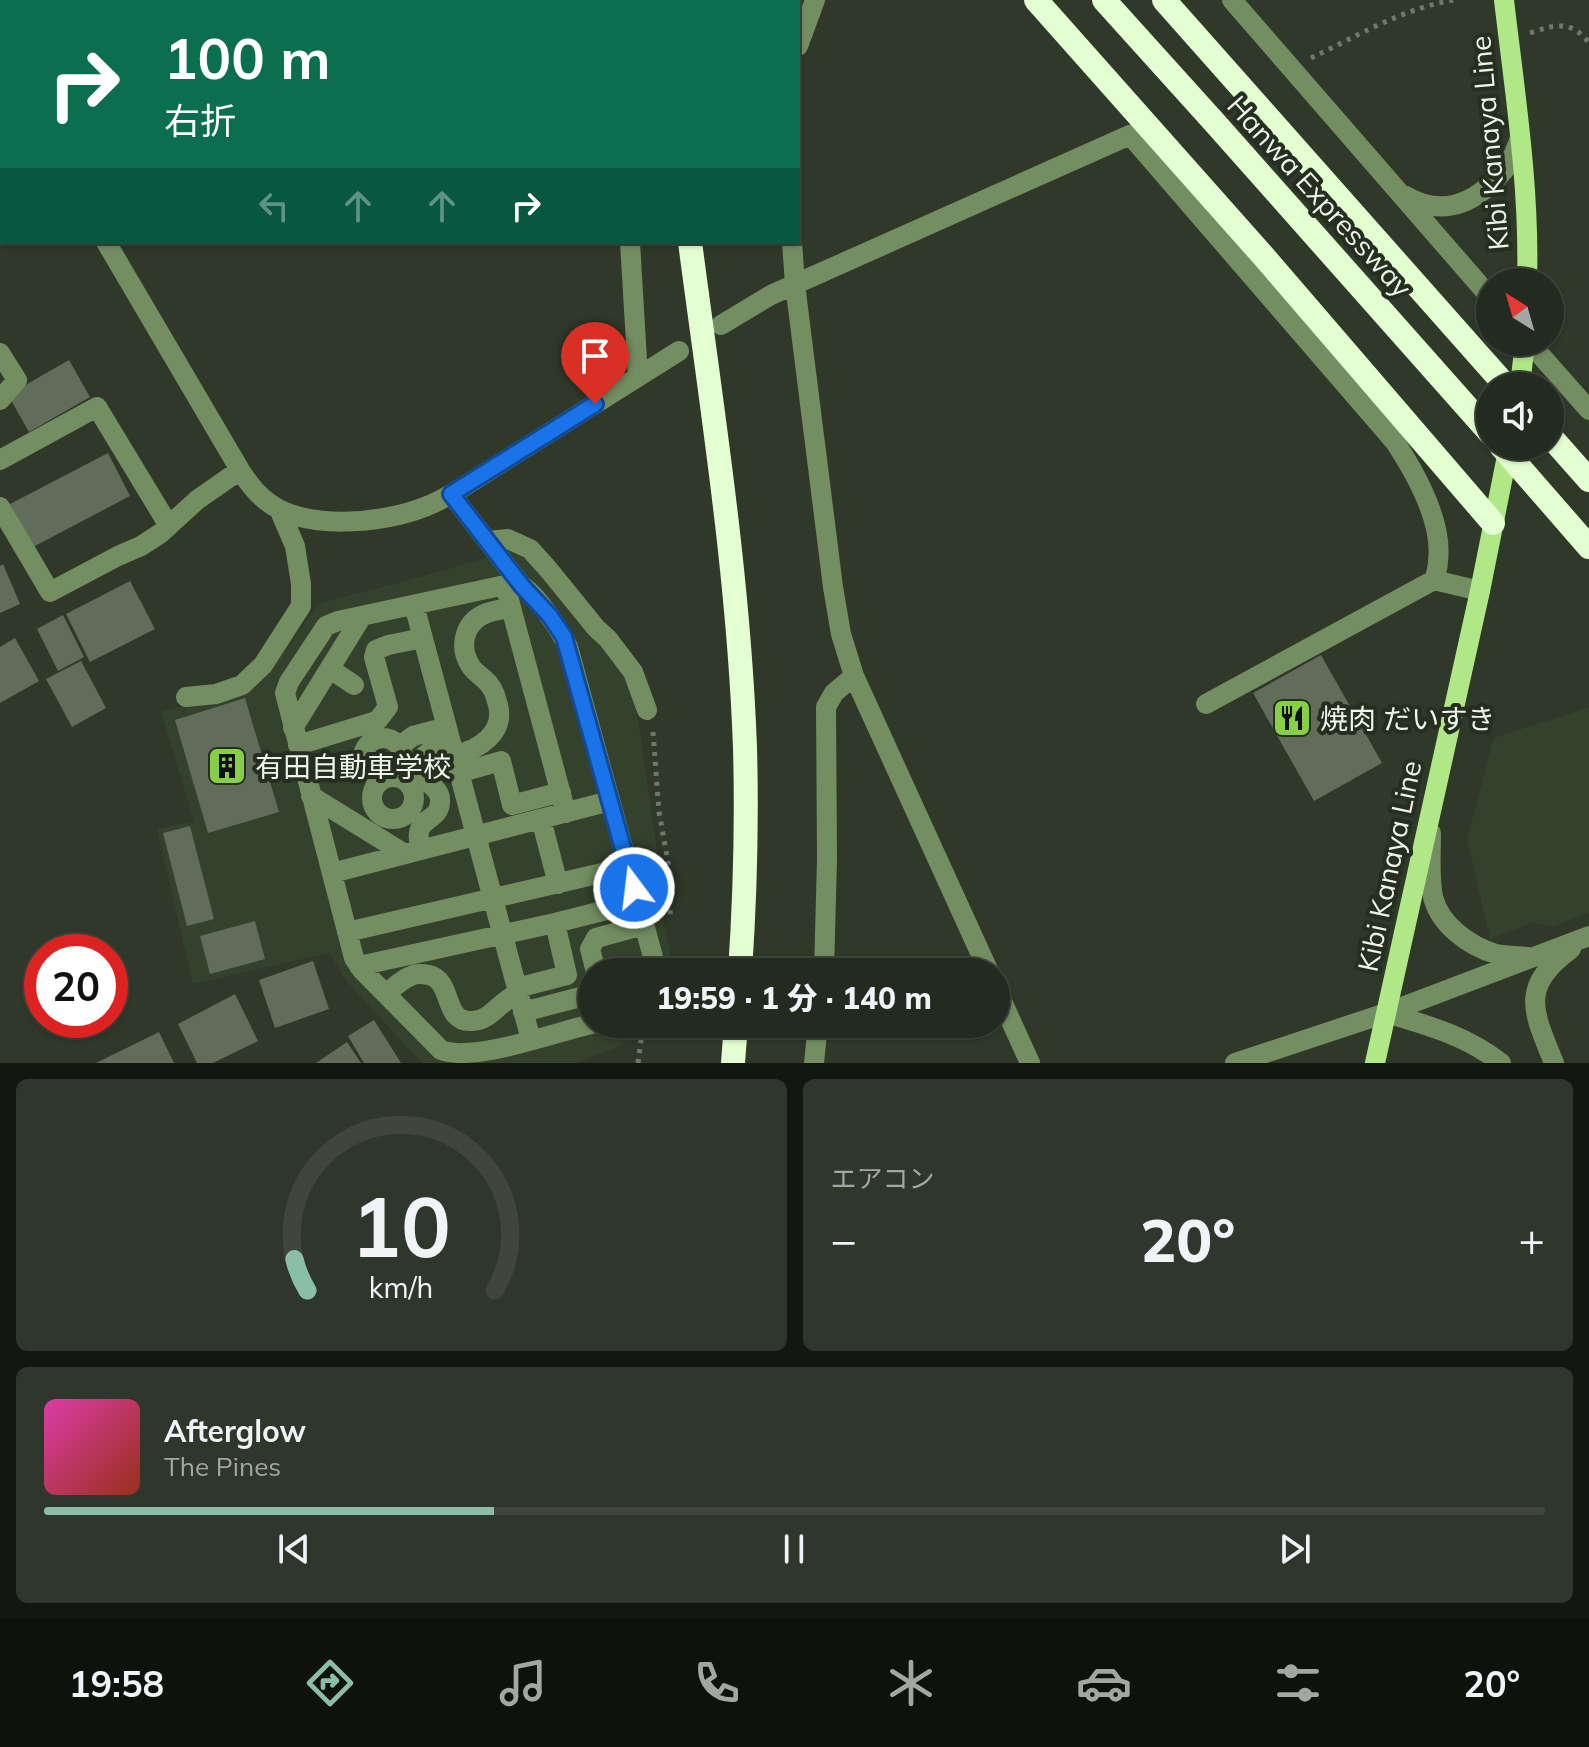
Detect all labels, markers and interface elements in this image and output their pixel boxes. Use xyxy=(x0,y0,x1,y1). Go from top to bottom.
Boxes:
text: 100 m xyxy=(164,23,331,93)
icon: right xyxy=(32,32,136,136)
street label: Kibi Kanaya Line xyxy=(1462,34,1516,252)
street label: Hanwa Expressway xyxy=(1220,88,1420,304)
text: 右折 xyxy=(164,98,236,143)
icon: left xyxy=(252,184,296,228)
icon: ahead xyxy=(336,184,380,228)
icon: ahead xyxy=(420,184,464,228)
icon: right xyxy=(504,184,548,228)
north arrow xyxy=(1476,268,1564,356)
map controls xyxy=(1476,268,1564,460)
pin xyxy=(561,322,629,404)
icon: arrive xyxy=(573,334,617,378)
button: sound xyxy=(1476,372,1564,460)
restaurant icon: 焼肉 だいすき xyxy=(1271,697,1313,739)
place label: 焼肉 だいすき xyxy=(1320,701,1495,736)
building icon: 有田自動車学校 xyxy=(206,745,248,787)
place label: 有田自動車学校 xyxy=(255,749,451,784)
street label: Kibi Kanaya Line xyxy=(1350,757,1428,975)
position arrow xyxy=(592,846,676,930)
speed limit sign: 20 xyxy=(24,934,128,1038)
text: 19:59 · 1 分 · 140 m xyxy=(656,979,932,1017)
text: エアコン xyxy=(831,1162,935,1195)
text: 10 xyxy=(351,1173,451,1278)
text: 20° xyxy=(1140,1202,1235,1277)
text: − xyxy=(831,1212,857,1267)
text: + xyxy=(1519,1212,1545,1267)
text: km/h xyxy=(369,1269,434,1305)
text: Afterglow xyxy=(164,1412,306,1450)
text: The Pines xyxy=(164,1450,281,1483)
icon: previous xyxy=(272,1527,316,1571)
icon: pause xyxy=(772,1527,816,1571)
icon: next xyxy=(1273,1527,1317,1571)
icon: directions xyxy=(302,1655,358,1711)
icon: music xyxy=(495,1655,551,1711)
icon: phone xyxy=(689,1655,745,1711)
icon: climate xyxy=(883,1655,939,1711)
icon: car xyxy=(1076,1655,1132,1711)
icon: filters xyxy=(1270,1655,1326,1711)
text: 19:58 xyxy=(69,1661,164,1706)
text: 20° xyxy=(1463,1661,1520,1706)

